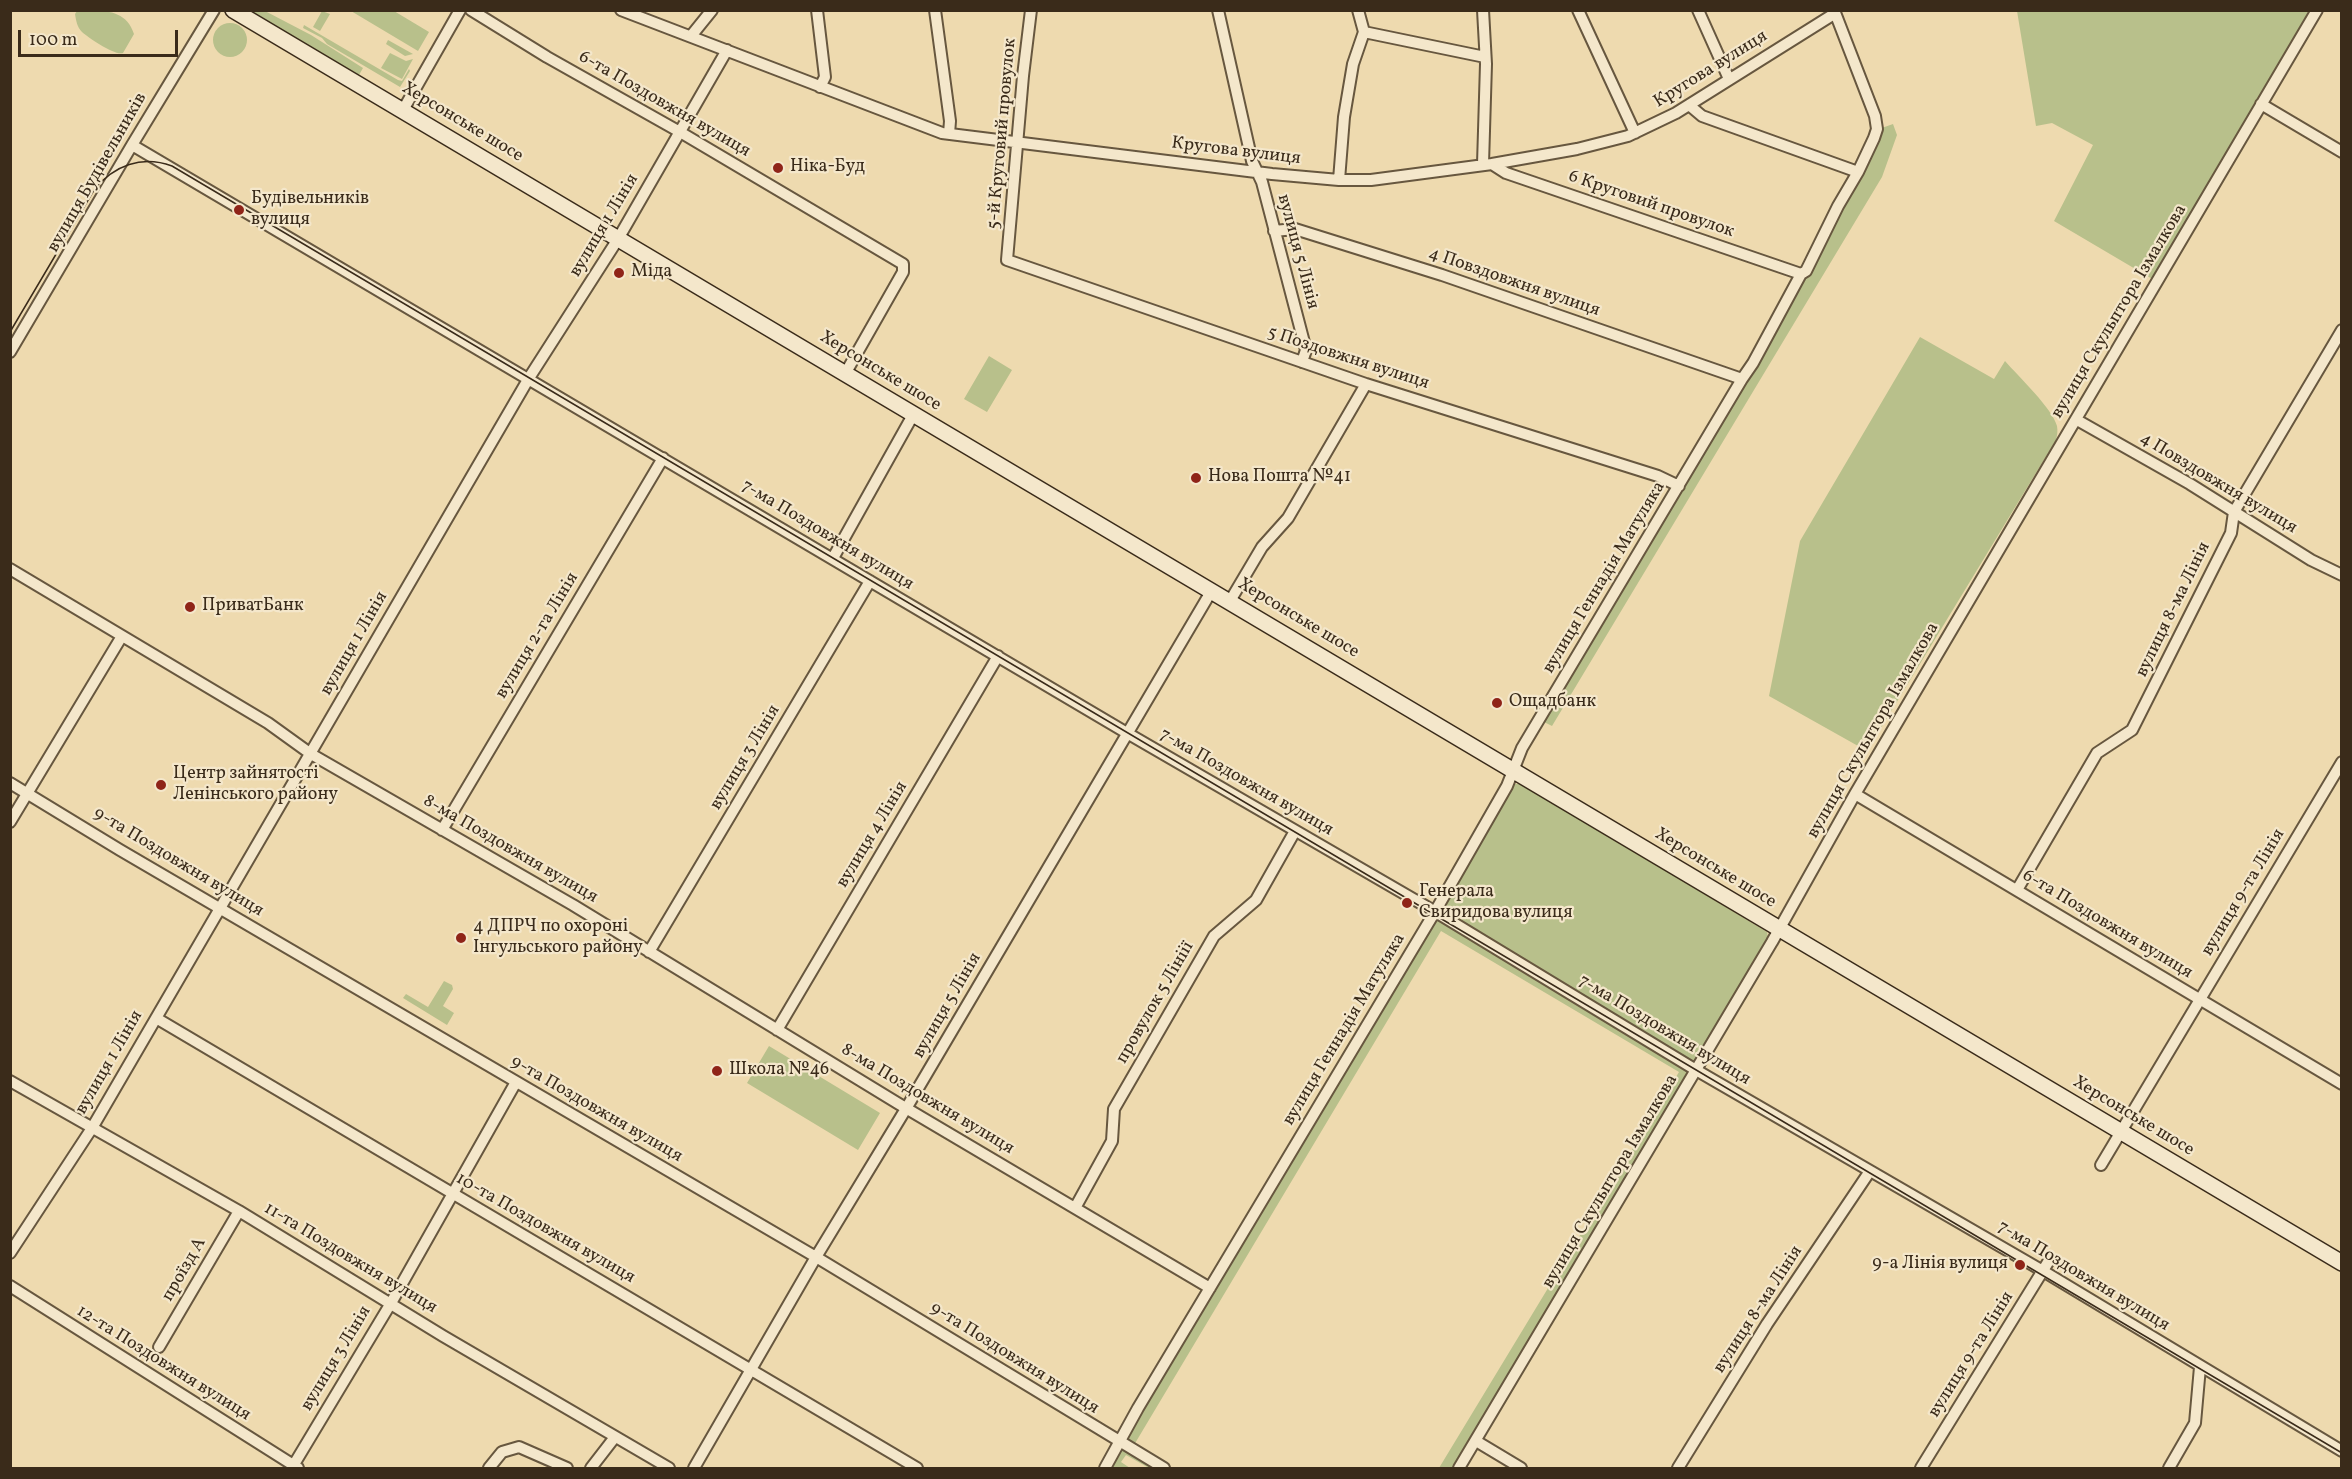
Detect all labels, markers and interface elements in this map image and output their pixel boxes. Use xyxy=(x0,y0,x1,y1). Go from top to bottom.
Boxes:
scale bar xyxy=(21,18,182,56)
street label: Кругова вулиця xyxy=(1650,26,1772,114)
text: 100 m xyxy=(29,28,78,53)
street label: 5-й Круговий провулок xyxy=(984,38,1022,230)
street label: 6-та Поздовжня вулиця xyxy=(574,47,754,163)
street label: Херсонське шосе xyxy=(397,78,527,168)
street label: вулиця Будівельників xyxy=(43,89,153,257)
street label: Кругова вулиця xyxy=(1170,133,1302,171)
place label: Ніка-Буд xyxy=(790,157,865,179)
marker: Ніка-Буд xyxy=(771,161,785,175)
street label: 6 Круговий провулок xyxy=(1565,167,1737,243)
street label: вулиця 1 Лінія xyxy=(566,171,644,281)
place label: Будівельників вулиця xyxy=(251,189,369,232)
street label: вулиця 5 Лінія xyxy=(1271,192,1323,312)
street label: вулиця Скульптора Ізмалкова xyxy=(2047,201,2193,423)
marker: Будівельників вулиця xyxy=(232,203,246,217)
street label: 4 Повздовжня вулиця xyxy=(1425,244,1603,322)
place label: Міда xyxy=(631,262,672,284)
marker: Міда xyxy=(612,266,626,280)
street label: 5 Поздовжня вулиця xyxy=(1264,323,1432,395)
street label: Херсонське шосе xyxy=(815,327,945,417)
street label: 4 Повздовжня вулиця xyxy=(2135,428,2301,540)
place label: Нова Пошта №41 xyxy=(1208,467,1351,489)
marker: Нова Пошта №41 xyxy=(1189,471,1203,485)
street label: 7-ма Поздовжня вулиця xyxy=(737,476,917,596)
street label: вулиця Геннадія Матуляка xyxy=(1539,478,1671,678)
street label: вулиця 8-ма Лінія xyxy=(2132,539,2216,681)
street label: вулиця 2-га Лінія xyxy=(492,569,584,703)
street label: Херсонське шосе xyxy=(1233,574,1363,664)
street label: вулиця 1 Лінія xyxy=(317,588,393,700)
place label: ПриватБанк xyxy=(202,596,304,618)
marker: ПриватБанк xyxy=(183,600,197,614)
street label: вулиця Скульптора Ізмалкова xyxy=(1803,619,1945,843)
place label: Ощадбанк xyxy=(1509,692,1596,714)
marker: Ощадбанк xyxy=(1490,696,1504,710)
street label: вулиця 3 Лінія xyxy=(706,702,786,814)
street label: 7-ма Поздовжня вулиця xyxy=(1155,724,1337,842)
place label: Центр зайнятості Ленінського району xyxy=(173,764,338,806)
marker: Центр зайнятості Ленінського району xyxy=(154,778,168,792)
street label: вулиця 4 Лінія xyxy=(833,778,913,892)
street label: 8-ма Поздовжня вулиця xyxy=(419,791,601,909)
street label: 9-та Поздовжня вулиця xyxy=(89,804,267,922)
street label: Херсонське шосе xyxy=(1650,824,1780,914)
street label: вулиця 9-та Лінія xyxy=(2198,826,2290,960)
street label: 6-та Поздовжня вулиця xyxy=(2018,866,2196,984)
place label: Генерала Свиридова вулиця xyxy=(1419,882,1573,924)
marker: Генерала Свиридова вулиця xyxy=(1400,896,1414,910)
place label: 4 ДПРЧ по охороні Інгульського району xyxy=(473,917,643,960)
street label: вулиця Геннадія Матуляка xyxy=(1279,930,1411,1130)
marker: 4 ДПРЧ по охороні Інгульського району xyxy=(454,931,468,945)
street label: провулок 5 Лініії xyxy=(1112,938,1200,1068)
street label: вулиця 5 Лінія xyxy=(909,949,987,1063)
street label: 7-ма Поздовжня вулиця xyxy=(1574,971,1754,1091)
street label: вулиця 1 Лінія xyxy=(72,1007,148,1119)
street label: 8-ма Поздовжня вулиця xyxy=(837,1040,1017,1160)
street label: 9-та Поздовжня вулиця xyxy=(506,1052,686,1168)
place label: Школа №46 xyxy=(729,1060,829,1082)
marker: Школа №46 xyxy=(710,1064,724,1078)
street label: вулиця Скульптора Ізмалкова xyxy=(1538,1071,1684,1293)
street label: Херсонське шосе xyxy=(2068,1072,2198,1162)
street label: 10-та Поздовжня вулиця xyxy=(452,1169,638,1289)
street label: 11-та Поздовжня вулиця xyxy=(259,1199,441,1319)
street label: 7-ма Поздовжня вулиця xyxy=(1993,1217,2173,1337)
street label: проїзд А xyxy=(158,1234,212,1306)
street label: вулиця 8-ма Лінія xyxy=(1710,1242,1808,1378)
place label: 9-а Лінія вулиця xyxy=(1872,1254,2008,1276)
marker: 9-а Лінія вулиця xyxy=(2013,1258,2027,1272)
street label: вулиця 9-та Лінія xyxy=(1925,1288,2019,1422)
street label: 9-та Поздовжня вулиця xyxy=(926,1298,1102,1420)
street label: 12-та Поздовжня вулиця xyxy=(72,1301,254,1427)
street label: вулиця 3 Лінія xyxy=(297,1303,377,1415)

